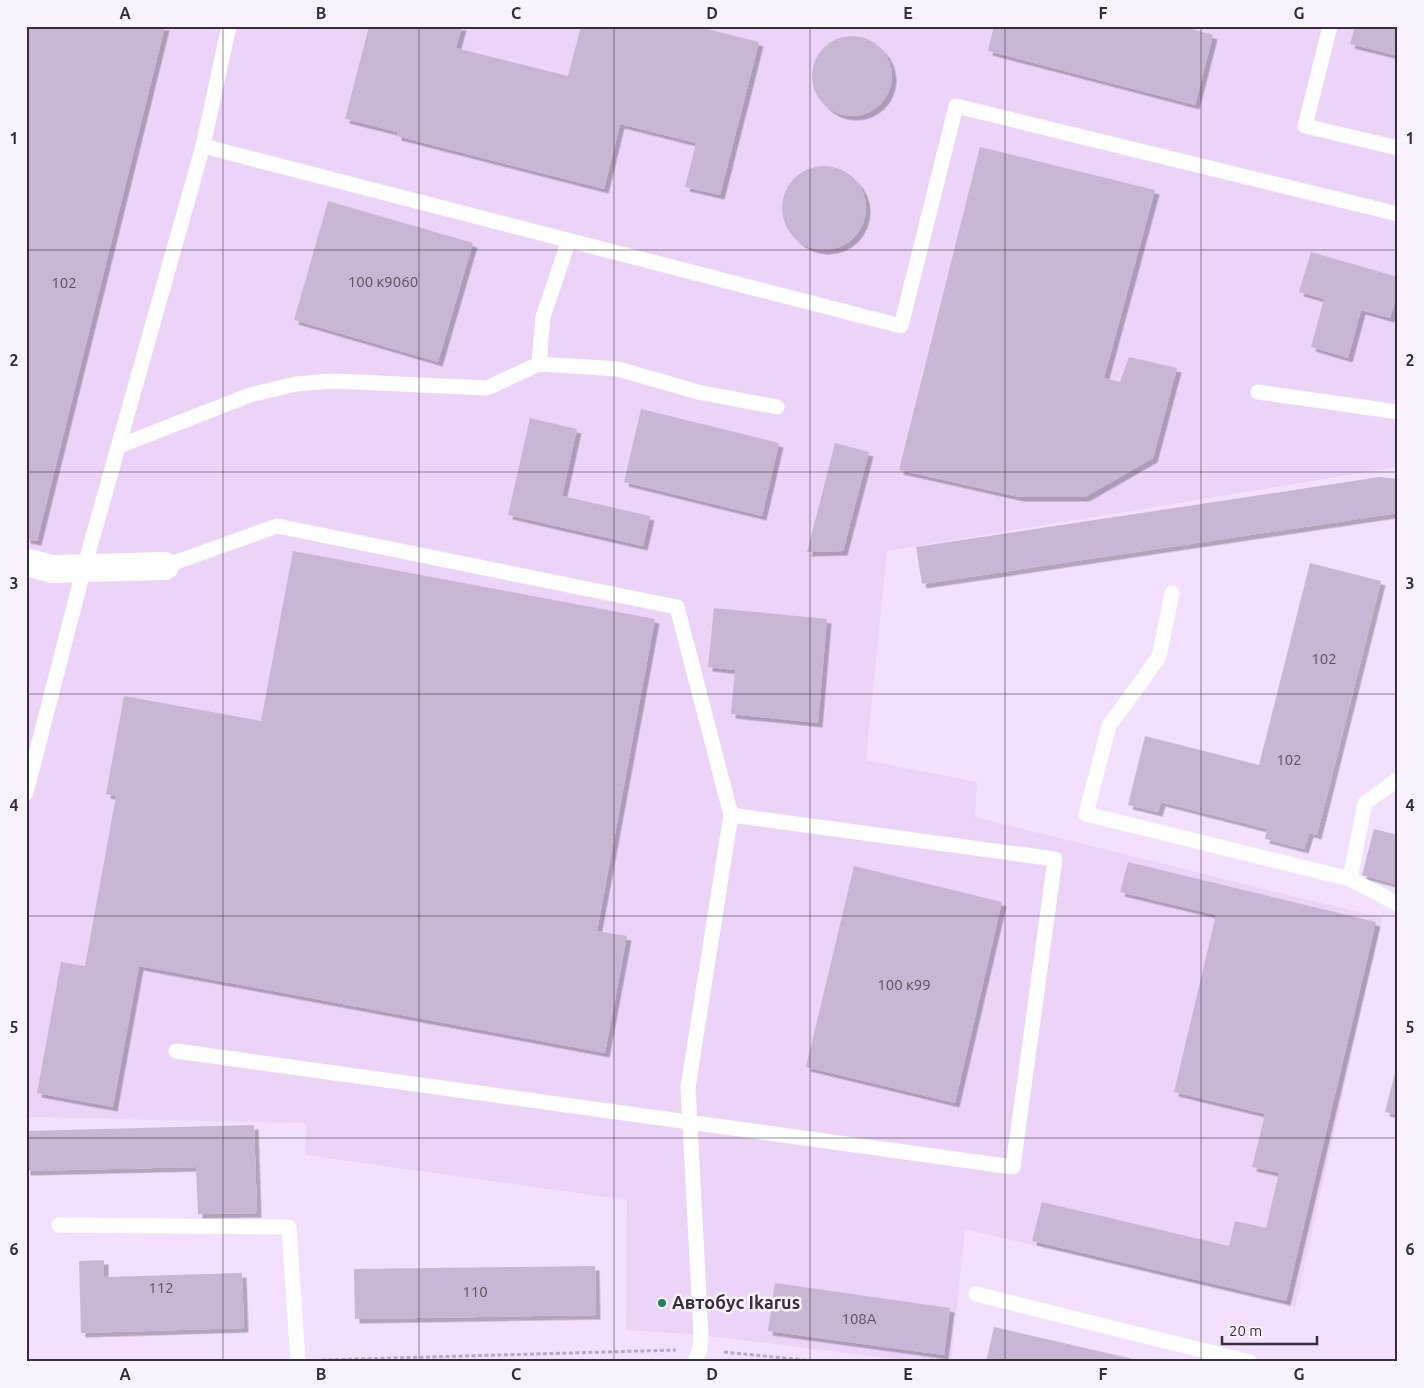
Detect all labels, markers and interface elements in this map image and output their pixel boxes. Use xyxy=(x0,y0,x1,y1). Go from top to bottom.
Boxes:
text: A xyxy=(119,4,131,22)
text: B xyxy=(316,4,326,22)
text: C xyxy=(511,4,521,22)
text: D xyxy=(706,4,718,22)
text: E xyxy=(903,4,913,22)
text: F xyxy=(1099,4,1108,22)
text: G xyxy=(1293,4,1305,22)
text: 1 xyxy=(9,129,19,147)
text: 1 xyxy=(1405,129,1415,147)
house number: 100 к9060 xyxy=(348,273,418,290)
house number: 102 xyxy=(51,274,77,291)
text: 2 xyxy=(9,351,19,369)
text: 2 xyxy=(1405,351,1415,369)
text: 3 xyxy=(9,574,19,592)
text: 3 xyxy=(1405,574,1415,592)
house number: 102 xyxy=(1311,650,1337,667)
house number: 102 xyxy=(1276,751,1302,768)
text: 4 xyxy=(9,796,19,814)
text: 4 xyxy=(1405,796,1415,814)
house number: 100 к99 xyxy=(877,976,931,993)
text: 5 xyxy=(9,1018,19,1036)
text: 5 xyxy=(1405,1018,1415,1036)
text: 6 xyxy=(9,1240,19,1258)
text: 6 xyxy=(1405,1240,1415,1258)
house number: 112 xyxy=(148,1279,174,1296)
house number: 110 xyxy=(462,1283,488,1300)
place label: Автобус Ikarus xyxy=(672,1292,800,1312)
marker: Автобус Ikarus xyxy=(656,1297,668,1309)
house number: 108А xyxy=(841,1310,877,1327)
scale bar xyxy=(1222,1313,1316,1345)
text: 20 m xyxy=(1229,1322,1262,1339)
text: A xyxy=(119,1365,131,1383)
text: B xyxy=(316,1365,326,1383)
text: C xyxy=(511,1365,521,1383)
text: D xyxy=(706,1365,718,1383)
text: E xyxy=(903,1365,913,1383)
text: F xyxy=(1099,1365,1108,1383)
text: G xyxy=(1293,1365,1305,1383)

